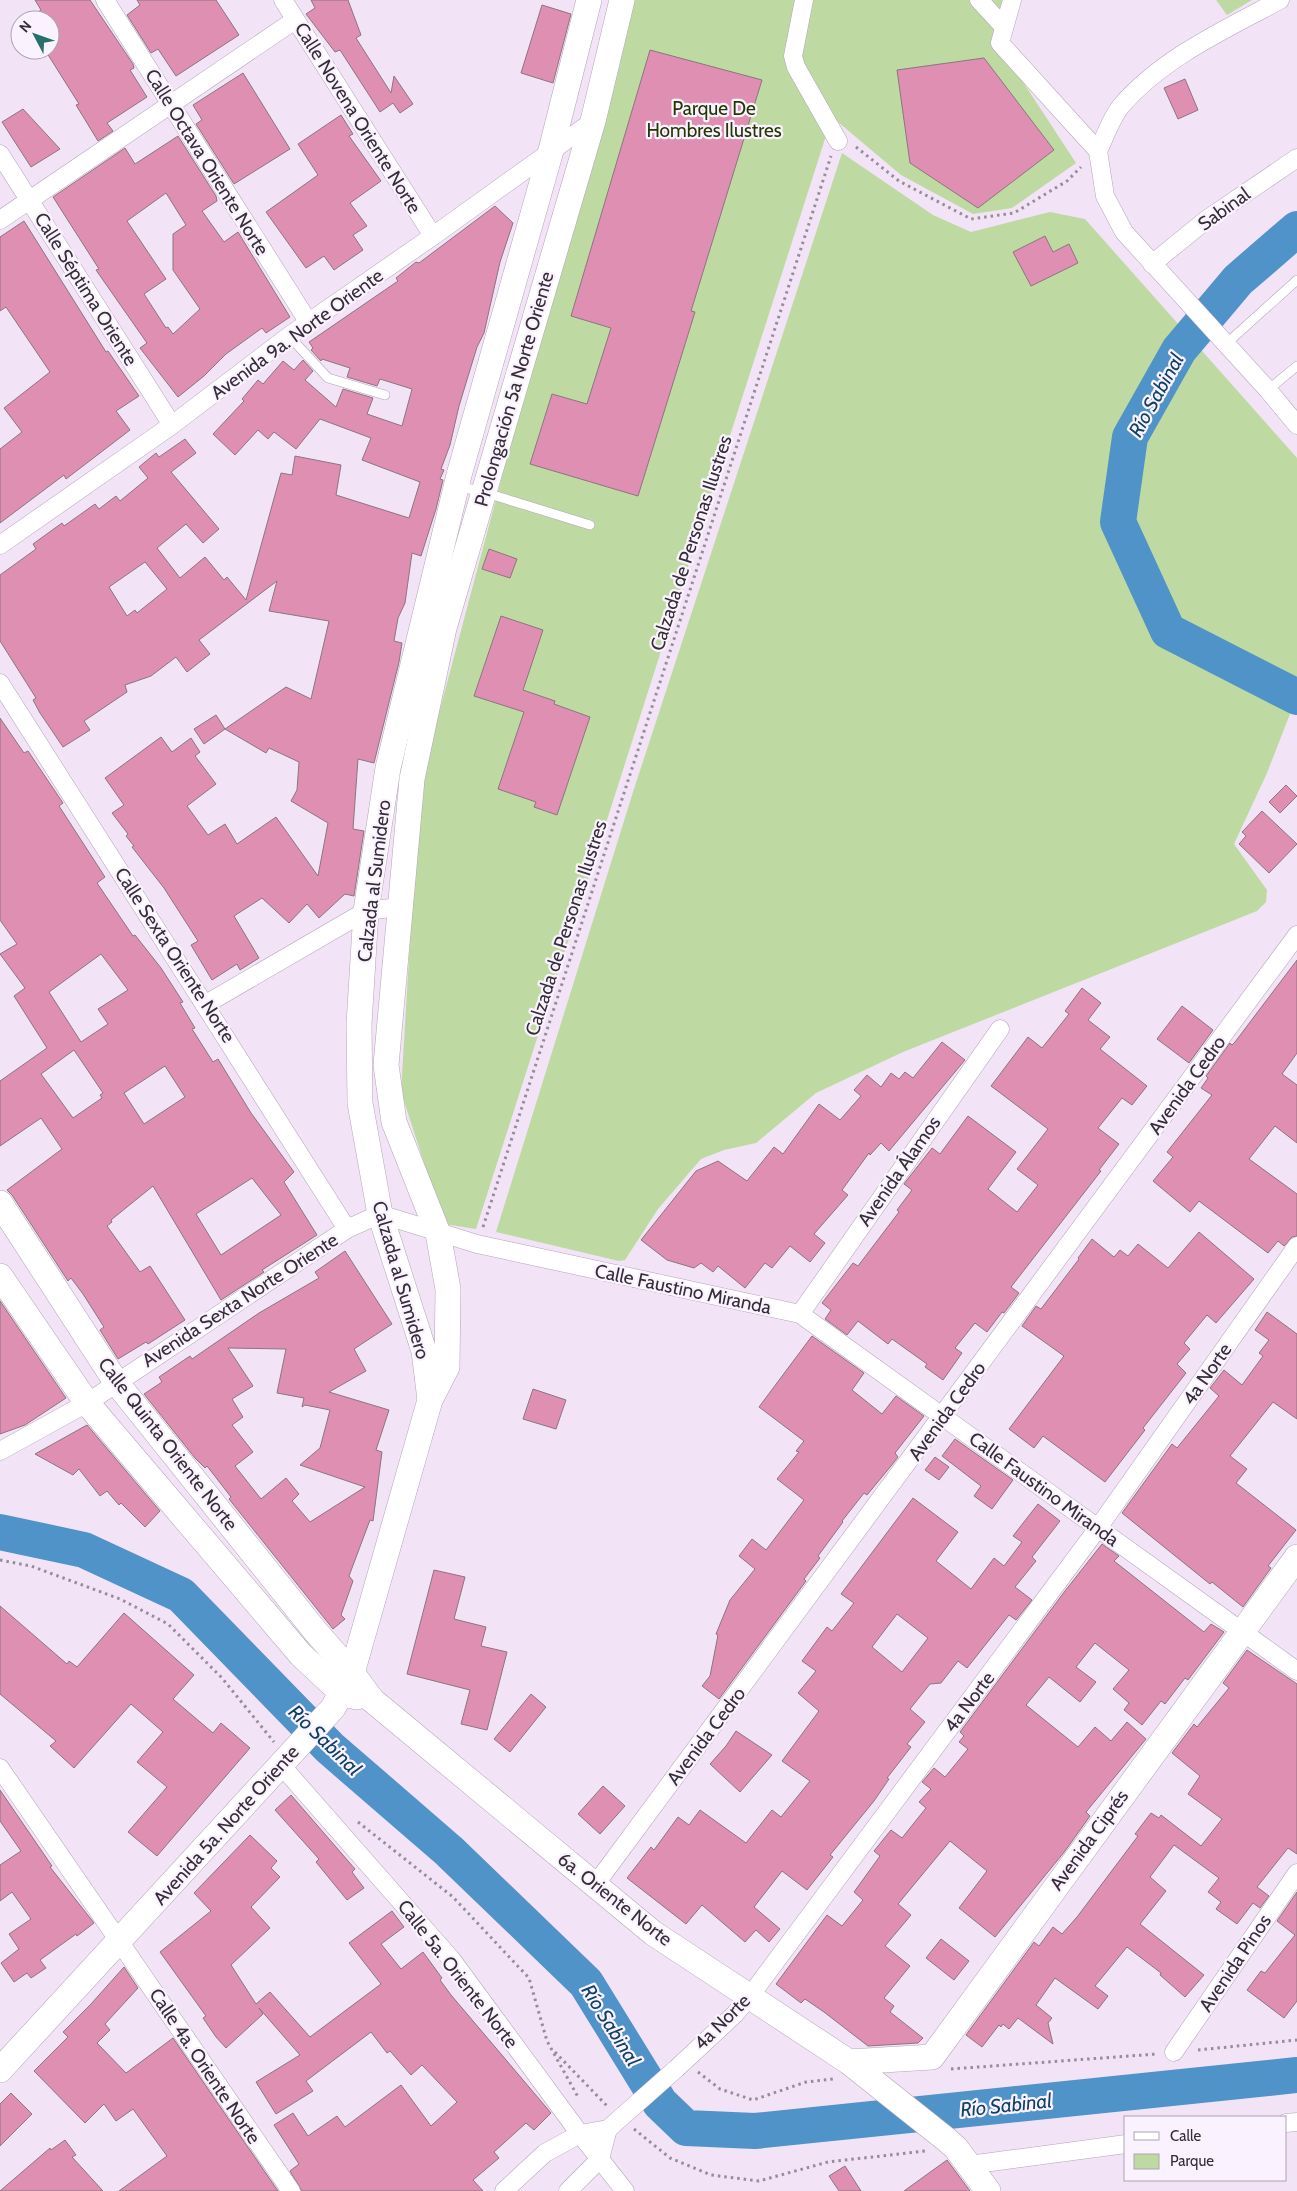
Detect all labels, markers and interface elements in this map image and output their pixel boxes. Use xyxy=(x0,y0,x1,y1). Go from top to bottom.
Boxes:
north arrow xyxy=(10,10,60,60)
text: N xyxy=(15,17,35,36)
street label: Calle Novena Oriente Norte xyxy=(290,18,426,218)
street label: Calle Octava Oriente Norte xyxy=(140,65,274,260)
park label: Parque De Hombres Ilustres xyxy=(646,97,782,142)
street label: Sabinal xyxy=(1193,182,1255,236)
street label: Calle Séptima Oriente xyxy=(30,208,143,370)
street label: Avenida 9a. Norte Oriente xyxy=(206,264,388,404)
street label: Prolongación 5a Norte Oriente xyxy=(469,269,559,509)
water label: Río Sabinal xyxy=(1123,349,1189,441)
street label: Calzada de Personas Ilustres xyxy=(645,432,737,654)
street label: Calzada al Sumidero xyxy=(353,799,395,963)
street label: Calzada de Personas Ilustres xyxy=(520,817,612,1039)
street label: Calle Sexta Oriente Norte xyxy=(110,863,240,1047)
street label: Avenida Cedro xyxy=(1143,1031,1231,1139)
street label: Avenida Álamos xyxy=(852,1111,945,1230)
street label: Calzada al Sumidero xyxy=(367,1198,435,1362)
street label: Avenida Sexta Norte Oriente xyxy=(138,1228,342,1372)
street label: Calle Faustino Miranda xyxy=(593,1259,773,1319)
street label: 4a Norte xyxy=(1178,1339,1237,1409)
street label: Calle Quinta Oriente Norte xyxy=(93,1353,243,1535)
street label: Avenida Cedro xyxy=(903,1357,991,1465)
street label: Calle Faustino Miranda xyxy=(964,1427,1124,1551)
street label: 4a Norte xyxy=(939,1667,999,1737)
street label: Avenida Cedro xyxy=(662,1683,750,1789)
water label: Río Sabinal xyxy=(284,1700,367,1781)
street label: Avenida 5a. Norte Oriente xyxy=(148,1740,304,1910)
street label: Avenida Ciprés xyxy=(1045,1785,1133,1895)
street label: 6a. Oriente Norte xyxy=(553,1847,677,1951)
street label: Calle 5a. Oriente Norte xyxy=(393,1895,523,2053)
street label: Avenida Pinos xyxy=(1194,1910,1276,2016)
water label: Río Sabinal xyxy=(577,1980,646,2071)
street label: Calle 4a. Oriente Norte xyxy=(144,1984,266,2148)
street label: 4a Norte xyxy=(689,1989,755,2055)
water label: Río Sabinal xyxy=(959,2088,1053,2122)
legend xyxy=(1124,2116,1287,2181)
text: Calle xyxy=(1170,2127,1201,2145)
text: Parque xyxy=(1170,2152,1214,2170)

